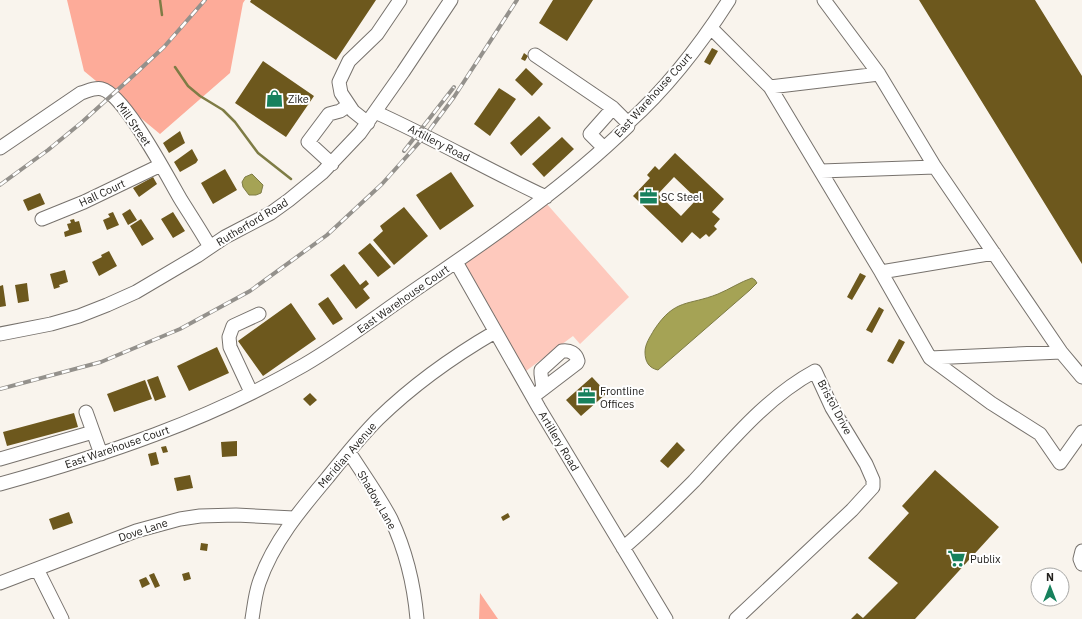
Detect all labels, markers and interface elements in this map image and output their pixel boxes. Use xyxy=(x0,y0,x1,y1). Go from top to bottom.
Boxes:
street label: East Warehouse Court xyxy=(611,50,695,140)
shop icon: Zike xyxy=(265,89,285,109)
place label: Zike xyxy=(288,92,309,106)
street label: Mill Street xyxy=(114,99,154,149)
street label: Artillery Road xyxy=(406,122,472,164)
street label: Hall Court xyxy=(77,176,127,210)
office icon: SC Steel xyxy=(638,187,658,207)
place label: SC Steel xyxy=(661,190,702,204)
street label: Rutherford Road xyxy=(213,195,291,249)
street label: East Warehouse Court xyxy=(354,262,452,336)
street label: Bristol Drive xyxy=(815,377,855,437)
place label: Frontline Offices xyxy=(600,384,644,411)
office icon: Frontline Offices xyxy=(577,387,597,407)
street label: Artillery Road xyxy=(536,409,582,473)
street label: Meridian Avenue xyxy=(315,419,379,491)
street label: East Warehouse Court xyxy=(63,423,171,471)
street label: Shadow Lane xyxy=(355,468,399,532)
street label: Dove Lane xyxy=(117,515,169,545)
supermarket icon: Publix xyxy=(947,549,967,569)
place label: Publix xyxy=(970,552,1001,566)
north arrow xyxy=(1030,567,1070,607)
text: N xyxy=(1046,570,1054,584)

